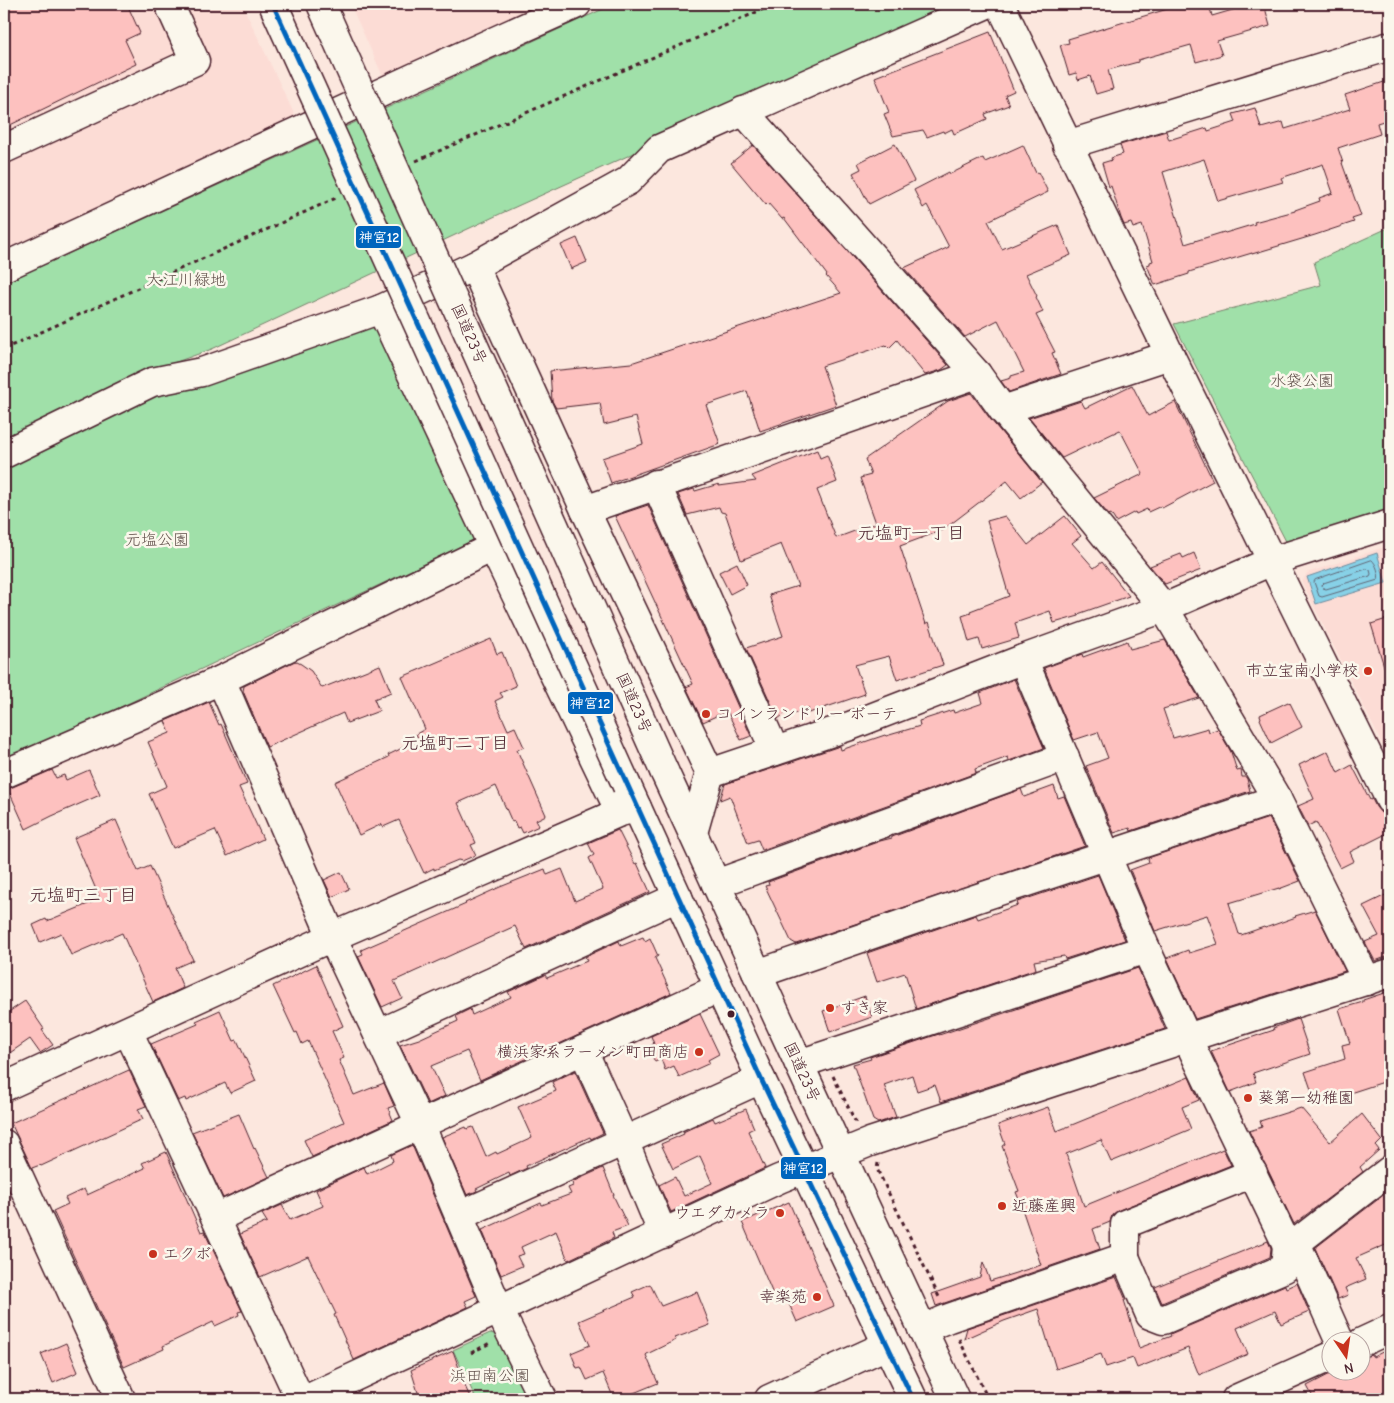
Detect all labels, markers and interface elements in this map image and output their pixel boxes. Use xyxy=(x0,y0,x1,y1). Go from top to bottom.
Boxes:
line badge: 神宮12 xyxy=(355,225,402,249)
text: 神宮12 xyxy=(359,229,399,246)
park label: 大江川緑地 xyxy=(146,271,226,289)
street label: 国道23号 xyxy=(448,301,490,367)
park label: 水袋公園 xyxy=(1270,372,1334,390)
district label: 元塩町一丁目 xyxy=(857,523,965,544)
park label: 元塩公園 xyxy=(125,531,189,549)
place label: 市立宝南小学校 xyxy=(1246,662,1358,680)
marker: 市立宝南小学校 xyxy=(1362,665,1374,677)
street label: 国道23号 xyxy=(613,670,655,736)
line badge: 神宮12 xyxy=(567,691,614,715)
text: 神宮12 xyxy=(570,695,610,712)
place label: コインランドリー ボーテ xyxy=(716,705,897,723)
marker: コインランドリー ボーテ xyxy=(700,708,712,720)
district label: 元塩町二丁目 xyxy=(401,733,509,754)
district label: 元塩町三丁目 xyxy=(29,885,137,906)
place label: すき家 xyxy=(840,999,888,1017)
marker: すき家 xyxy=(824,1002,836,1014)
unlabelled marker xyxy=(726,1009,736,1019)
street label: 国道23号 xyxy=(780,1039,824,1105)
place label: 横浜家系ラーメン町田商店 xyxy=(497,1043,689,1061)
marker: 横浜家系ラーメン町田商店 xyxy=(693,1046,705,1058)
place label: 葵第一幼稚園 xyxy=(1258,1089,1354,1107)
marker: 葵第一幼稚園 xyxy=(1242,1092,1254,1104)
line badge: 神宮12 xyxy=(780,1156,827,1180)
text: 神宮12 xyxy=(783,1160,823,1177)
place label: 近藤産興 xyxy=(1012,1197,1076,1215)
marker: 近藤産興 xyxy=(996,1200,1008,1212)
place label: ウエダカメラ xyxy=(674,1204,770,1222)
marker: ウエダカメラ xyxy=(774,1207,786,1219)
place label: エクボ xyxy=(163,1245,211,1263)
marker: エクボ xyxy=(147,1248,159,1260)
place label: 幸楽苑 xyxy=(759,1288,807,1306)
marker: 幸楽苑 xyxy=(811,1291,823,1303)
north arrow xyxy=(1322,1330,1372,1380)
text: N xyxy=(1342,1359,1355,1377)
park label: 浜田南公園 xyxy=(450,1367,530,1385)

